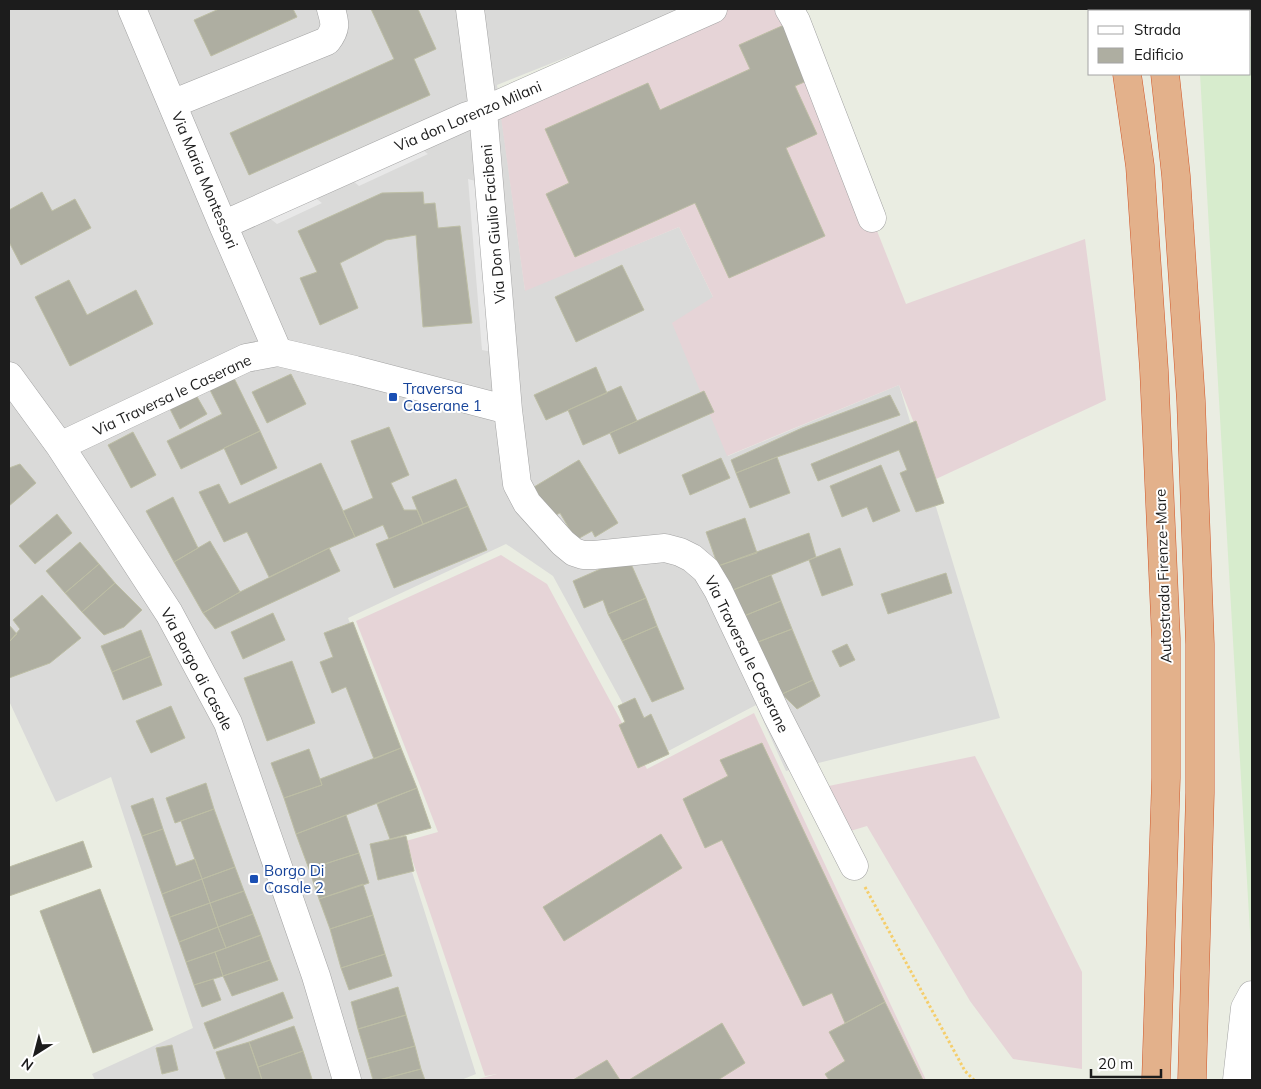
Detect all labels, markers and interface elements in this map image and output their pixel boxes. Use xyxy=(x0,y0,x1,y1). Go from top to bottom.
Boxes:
legend xyxy=(1088,10,1251,75)
text: Strada xyxy=(1134,20,1181,39)
text: Edificio xyxy=(1134,45,1184,64)
street label: Via don Lorenzo Milani xyxy=(392,76,544,156)
street label: Via Maria Montessori xyxy=(168,109,242,251)
street label: Via Don Giulio Facibeni xyxy=(477,144,509,304)
street label: Via Traversa le Caserane xyxy=(90,350,254,440)
place label: Traversa Caserane 1 xyxy=(403,379,482,415)
marker: Traversa Caserane 1 xyxy=(387,391,399,403)
street label: Autostrada Firenze-Mare xyxy=(1150,489,1176,663)
street label: Via Traversa le Caserane xyxy=(701,572,793,736)
street label: Via Borgo di Casale xyxy=(157,604,237,734)
place label: Borgo Di Casale 2 xyxy=(264,861,324,897)
marker: Borgo Di Casale 2 xyxy=(248,873,260,885)
north arrow xyxy=(10,1029,60,1079)
scale bar xyxy=(1091,1046,1161,1078)
text: N xyxy=(18,1054,37,1075)
text: 20 m xyxy=(1098,1054,1133,1073)

